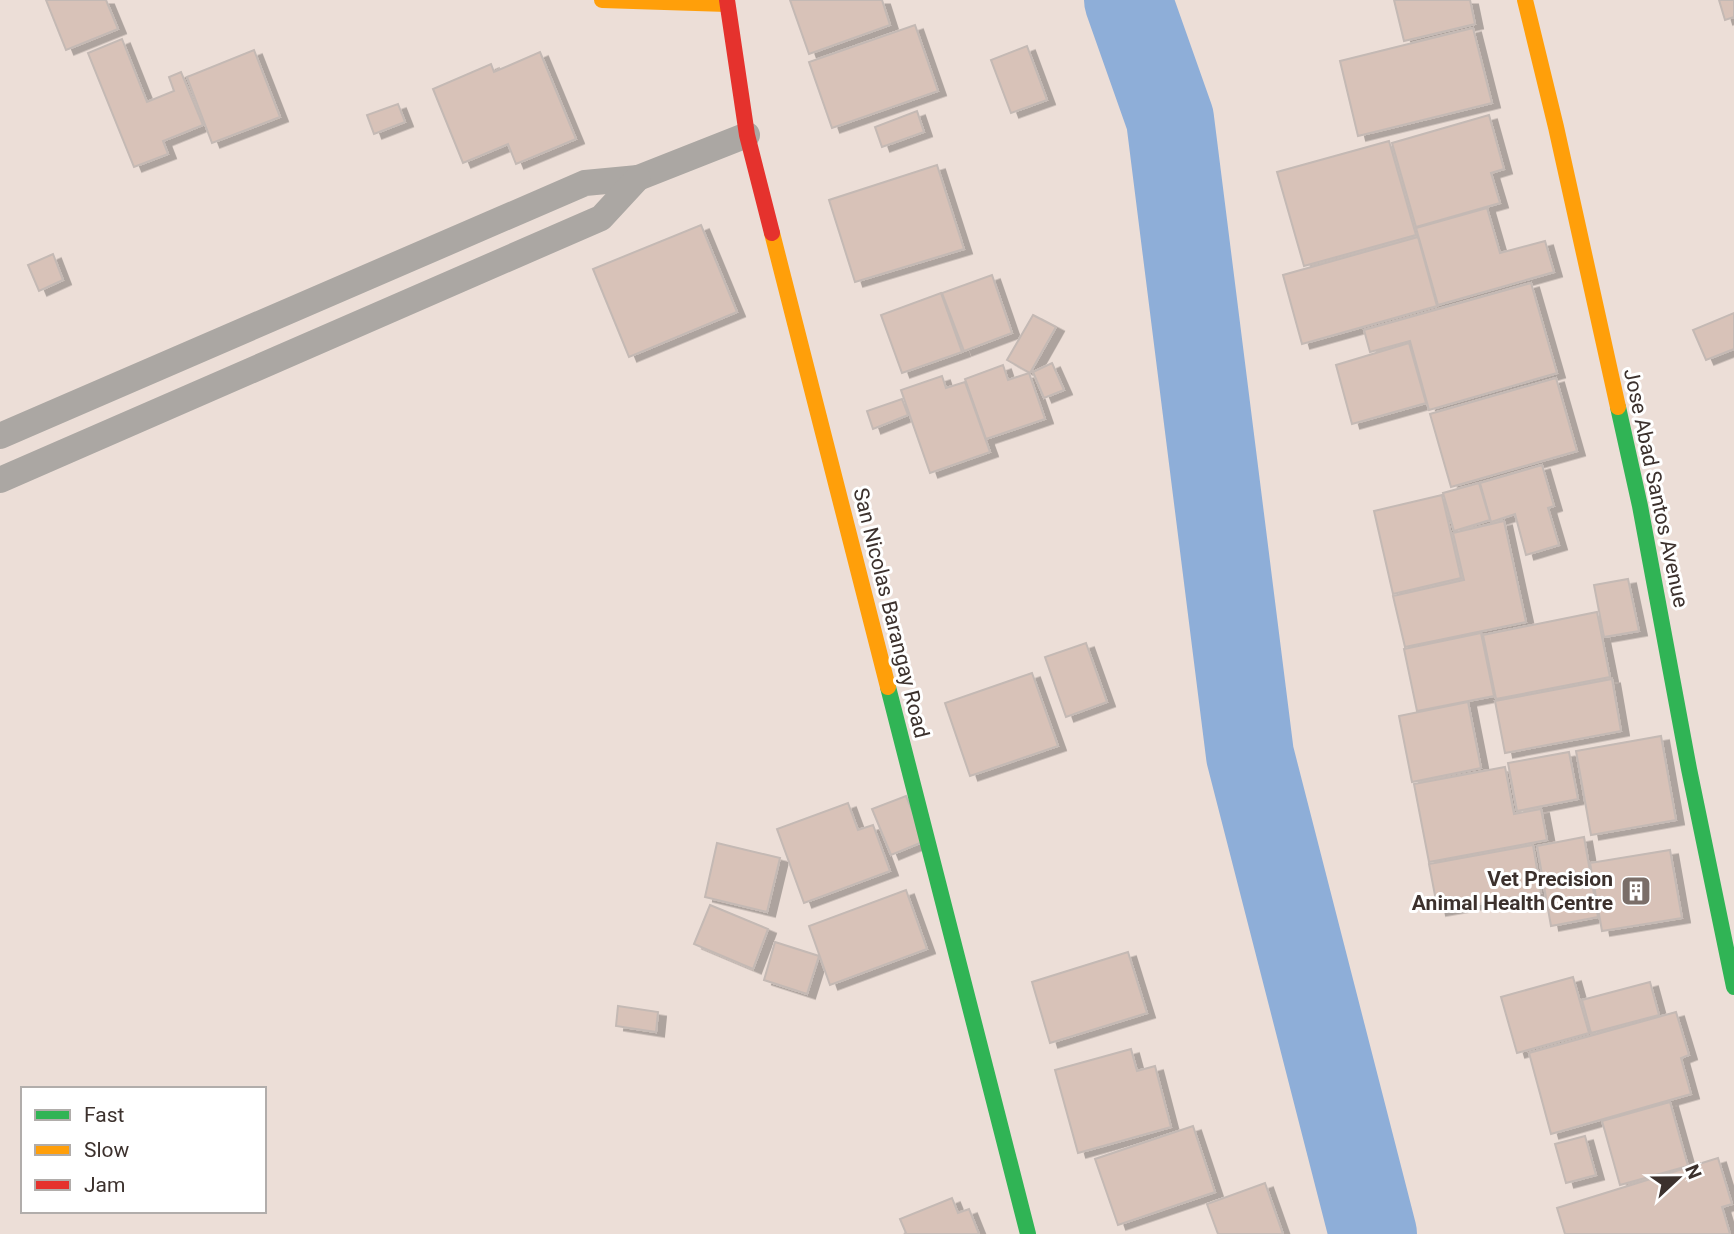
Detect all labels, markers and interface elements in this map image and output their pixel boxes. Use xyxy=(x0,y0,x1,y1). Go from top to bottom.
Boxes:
street label: Jose Abad Santos Avenue xyxy=(1619,366,1693,610)
street label: San Nicolas Barangay Road xyxy=(848,485,934,741)
place label: Vet Precision Animal Health Centre xyxy=(1412,867,1613,915)
building icon: Vet Precision Animal Health Centre xyxy=(1619,874,1653,908)
legend xyxy=(21,1087,266,1213)
text: Fast xyxy=(84,1103,125,1127)
text: Slow xyxy=(84,1138,130,1162)
north arrow xyxy=(1643,1143,1713,1213)
text: N xyxy=(1680,1161,1706,1182)
text: Jam xyxy=(84,1173,125,1197)

